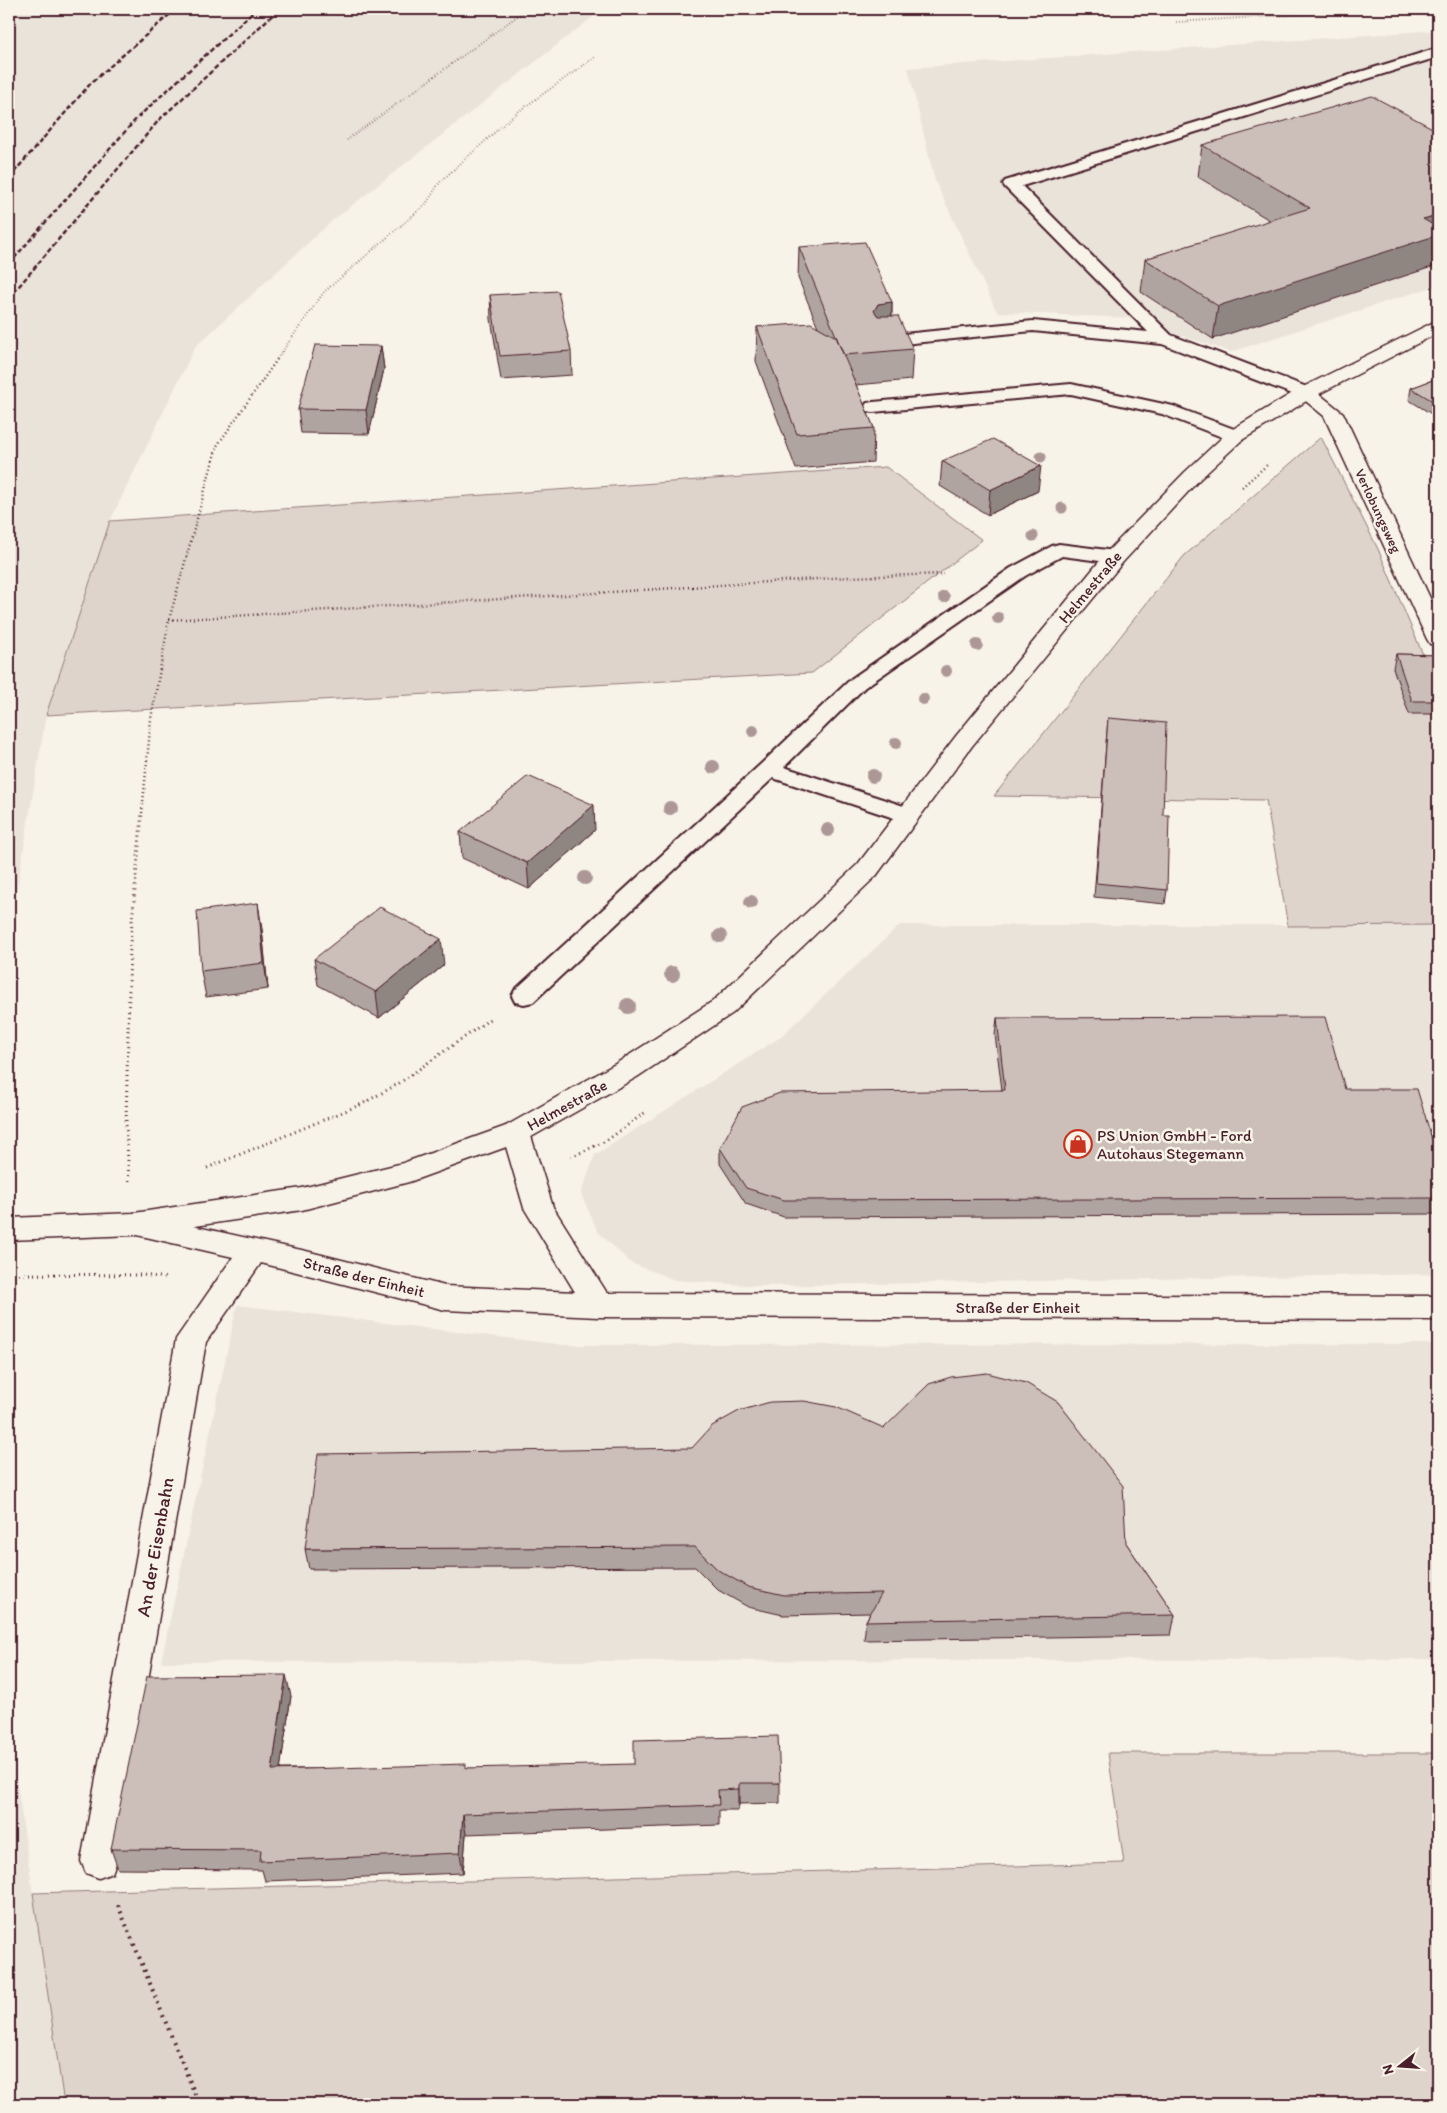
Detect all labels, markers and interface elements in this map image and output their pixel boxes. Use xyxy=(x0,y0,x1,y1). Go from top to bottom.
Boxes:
street label: Verlobungsweg xyxy=(1351,466,1405,557)
street label: Helmestraße xyxy=(1054,547,1126,627)
street label: Helmestraße xyxy=(524,1075,610,1135)
place label: PS Union GmbH - Ford Autohaus Stegemann xyxy=(1097,1126,1252,1163)
shop icon: PS Union GmbH - Ford Autohaus Stegemann xyxy=(1063,1129,1093,1159)
street label: Straße der Einheit xyxy=(301,1253,427,1301)
street label: Straße der Einheit xyxy=(956,1298,1080,1317)
street label: An der Eisenbahn xyxy=(131,1475,179,1619)
north arrow xyxy=(1374,2040,1424,2090)
text: N xyxy=(1379,2063,1398,2077)

